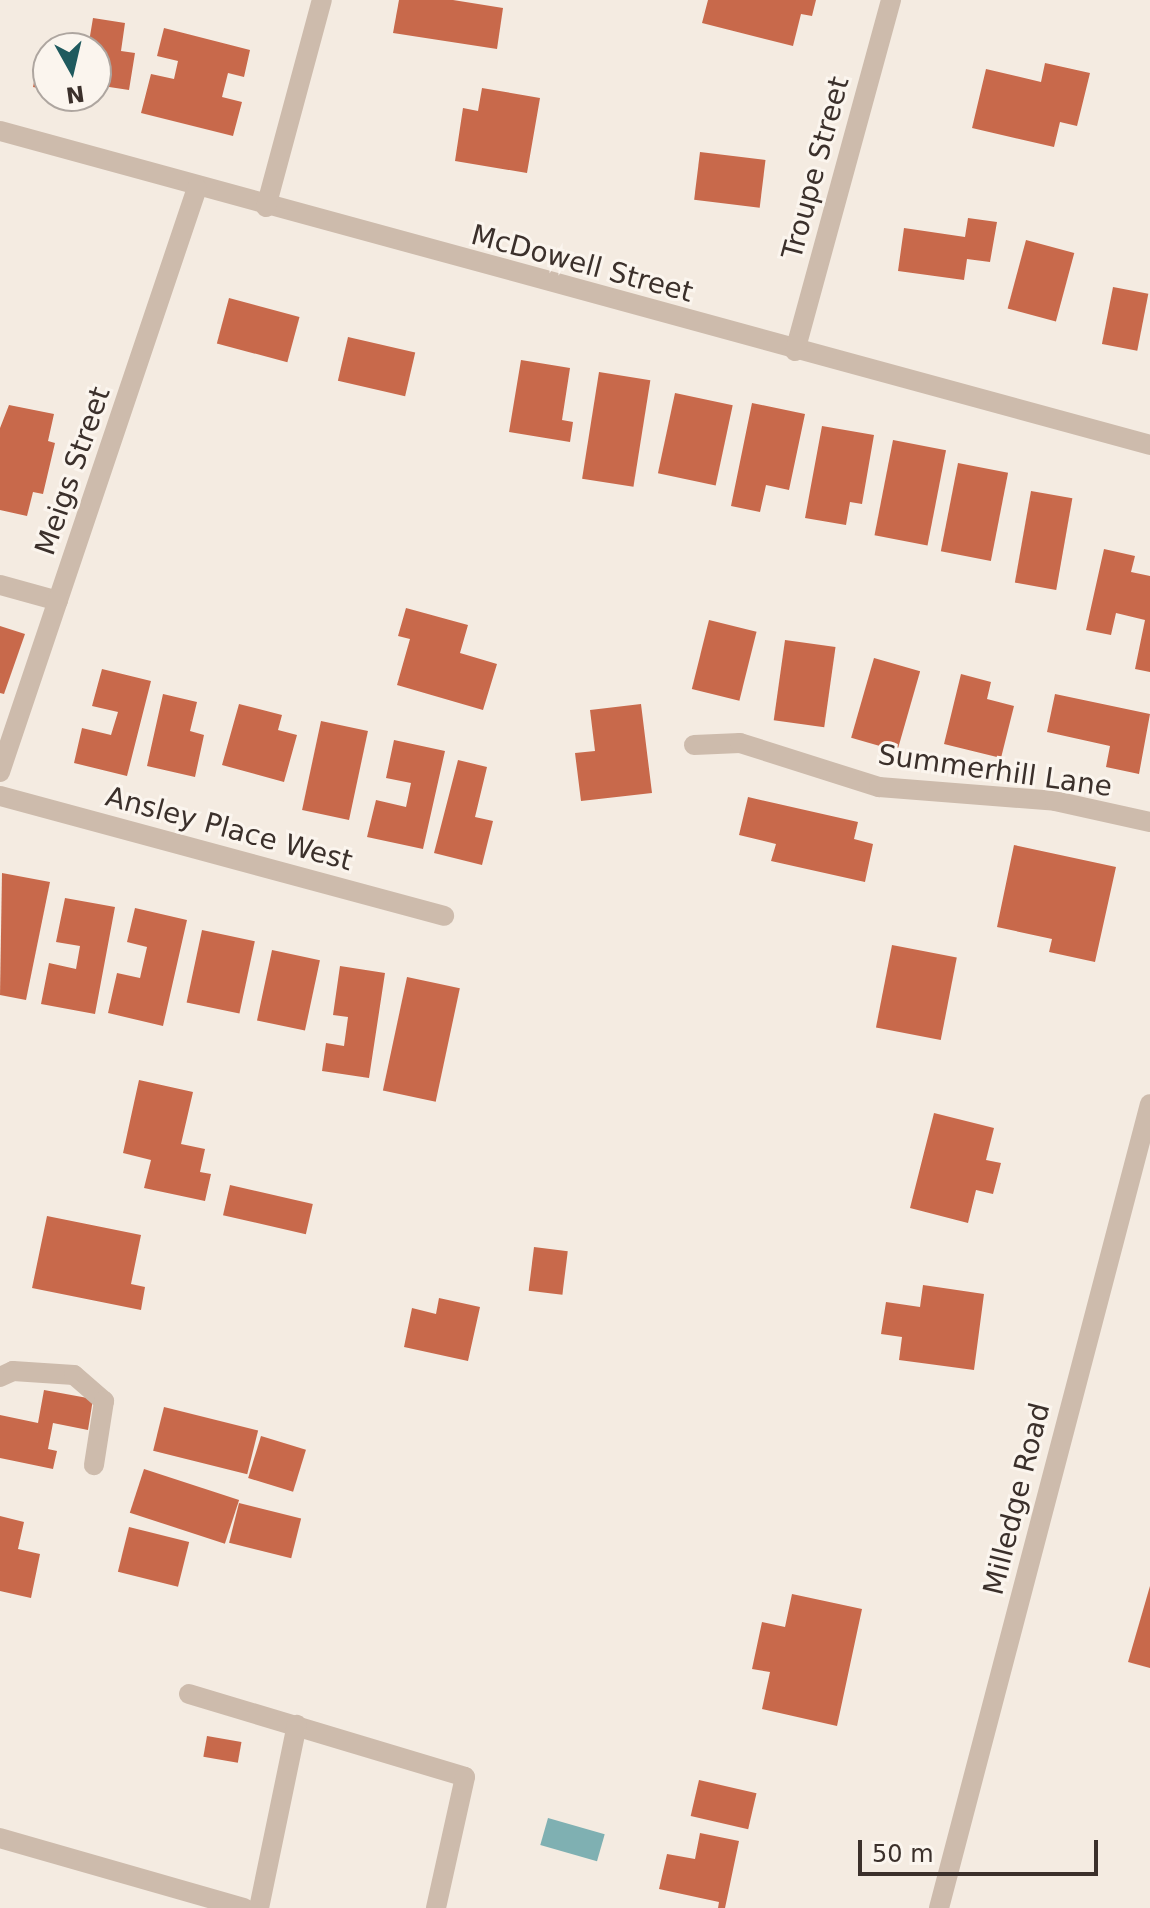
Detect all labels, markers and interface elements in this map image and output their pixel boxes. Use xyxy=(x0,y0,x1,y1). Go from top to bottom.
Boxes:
north arrow xyxy=(32,32,112,112)
street label: Troupe Street xyxy=(775,73,857,263)
text: N xyxy=(64,81,86,108)
street label: McDowell Street xyxy=(468,218,696,310)
street label: Meigs Street xyxy=(29,383,117,559)
street label: Summerhill Lane xyxy=(876,738,1114,804)
street label: Ansley Place West xyxy=(102,780,356,878)
street label: Milledge Road xyxy=(977,1400,1057,1598)
scale bar xyxy=(862,1824,1102,1874)
text: 50 m xyxy=(872,1840,934,1868)

